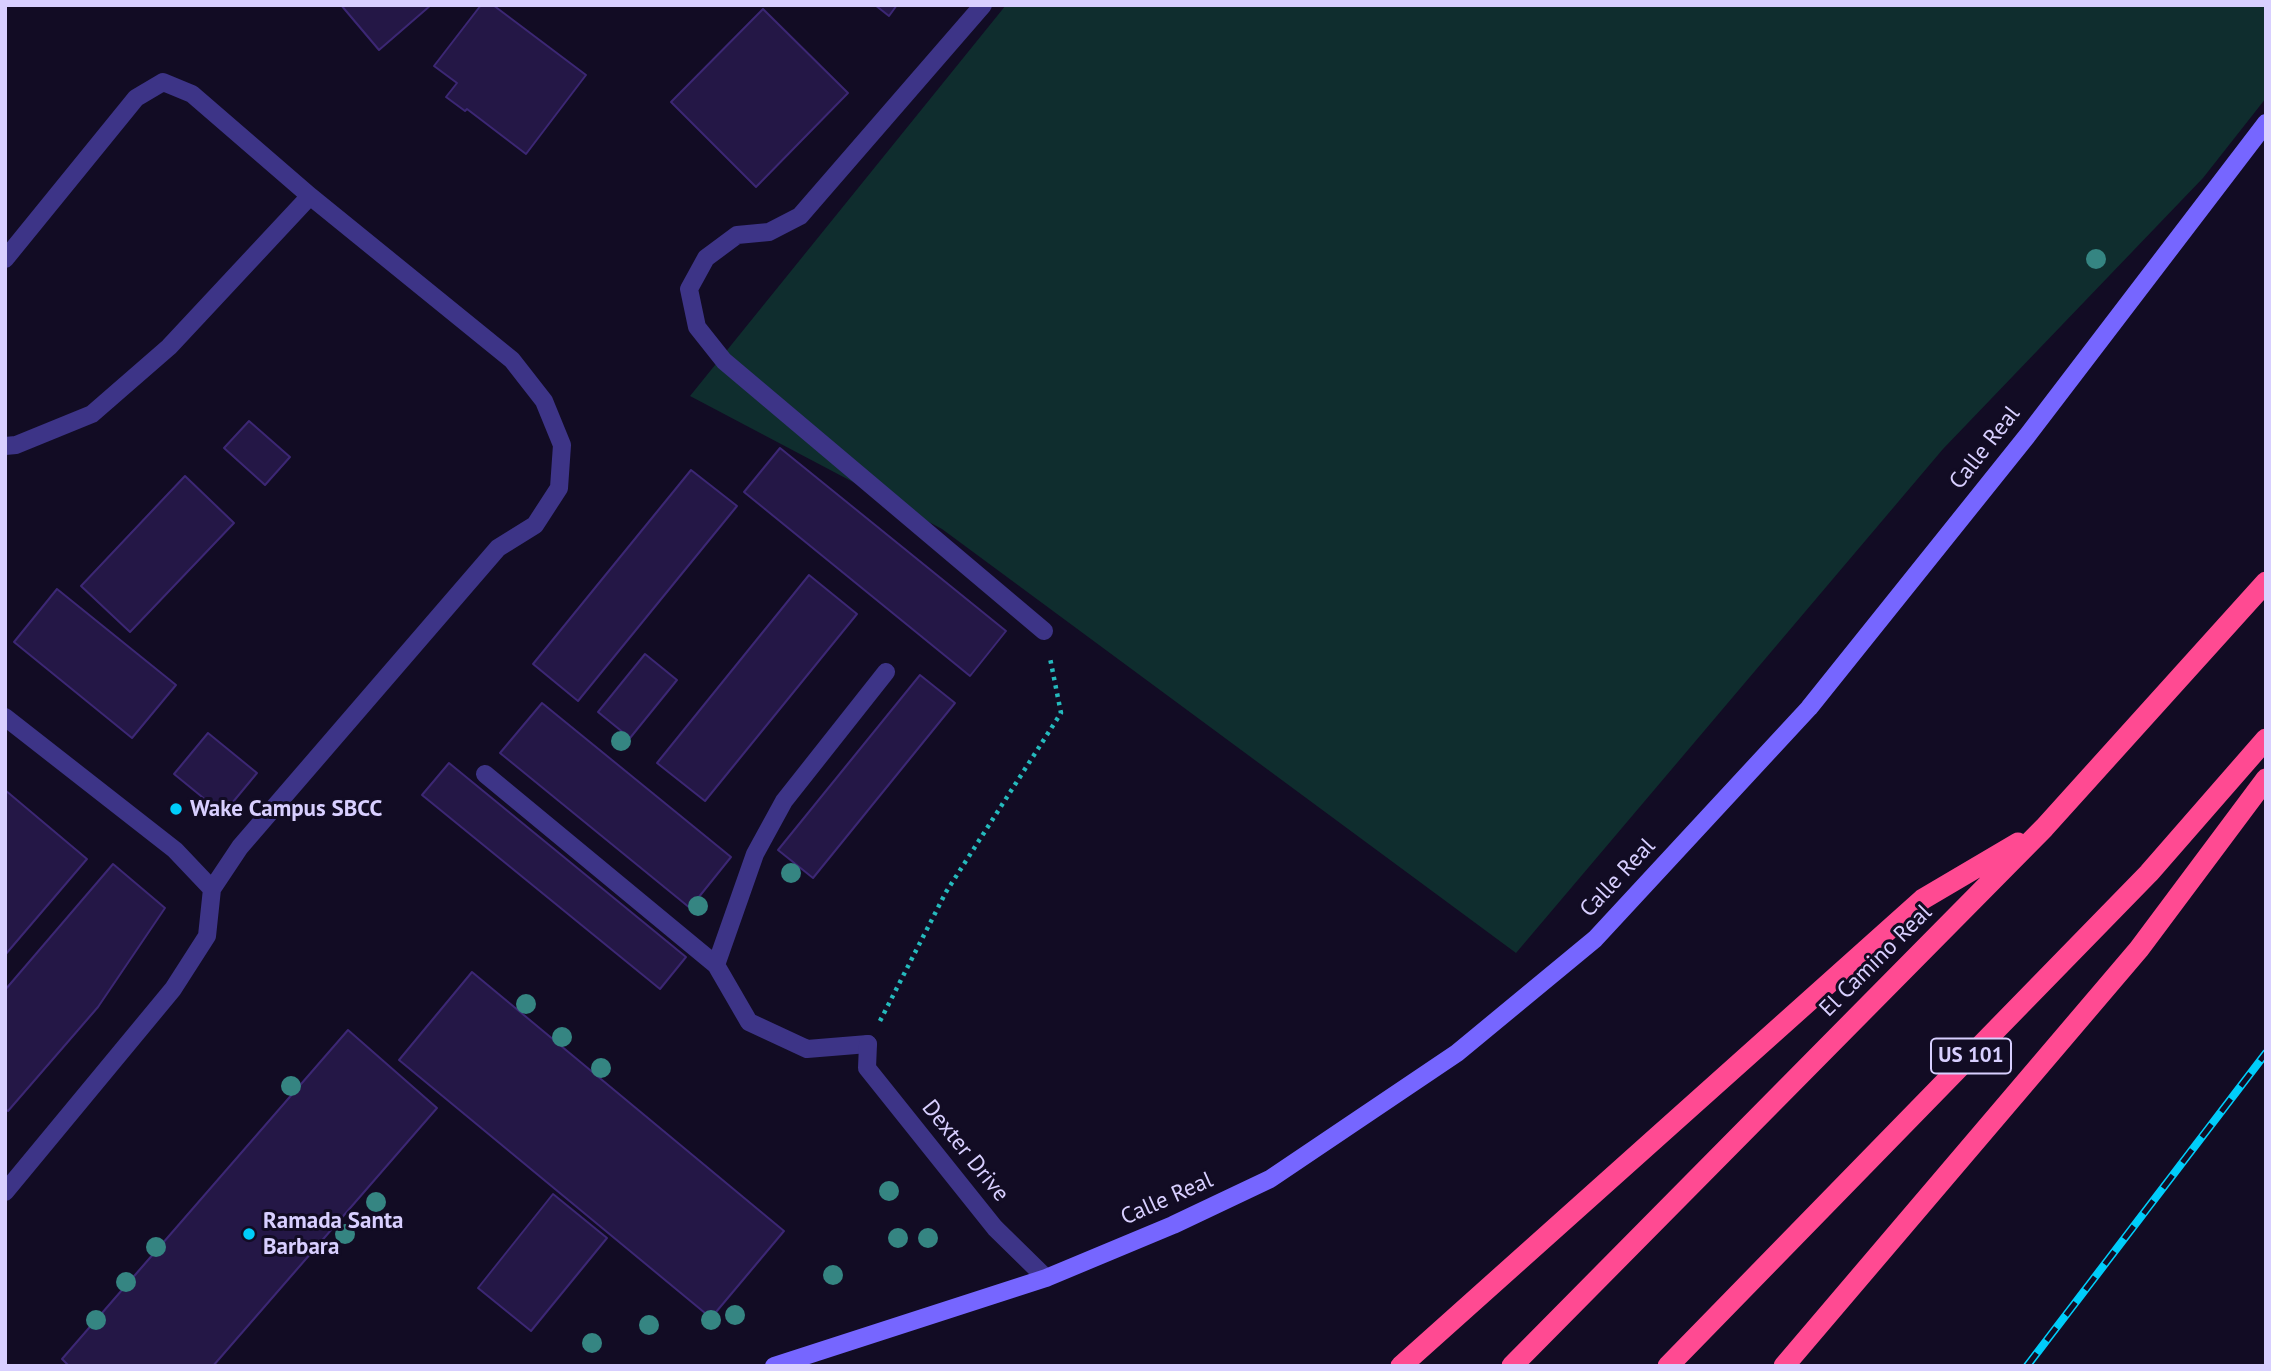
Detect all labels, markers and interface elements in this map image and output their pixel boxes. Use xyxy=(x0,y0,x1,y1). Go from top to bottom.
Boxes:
street label: Calle Real xyxy=(1944,401,2026,495)
place label: Wake Campus SBCC xyxy=(190,795,382,823)
marker: Wake Campus SBCC xyxy=(168,801,184,817)
street label: Calle Real xyxy=(1575,833,1661,923)
street label: El Camino Real xyxy=(1814,899,1938,1023)
road number: US 101 xyxy=(1931,1038,2011,1074)
street label: Dexter Drive xyxy=(916,1095,1014,1207)
street label: Calle Real xyxy=(1117,1167,1217,1231)
place label: Ramada Santa Barbara xyxy=(263,1207,403,1261)
marker: Ramada Santa Barbara xyxy=(241,1226,257,1242)

